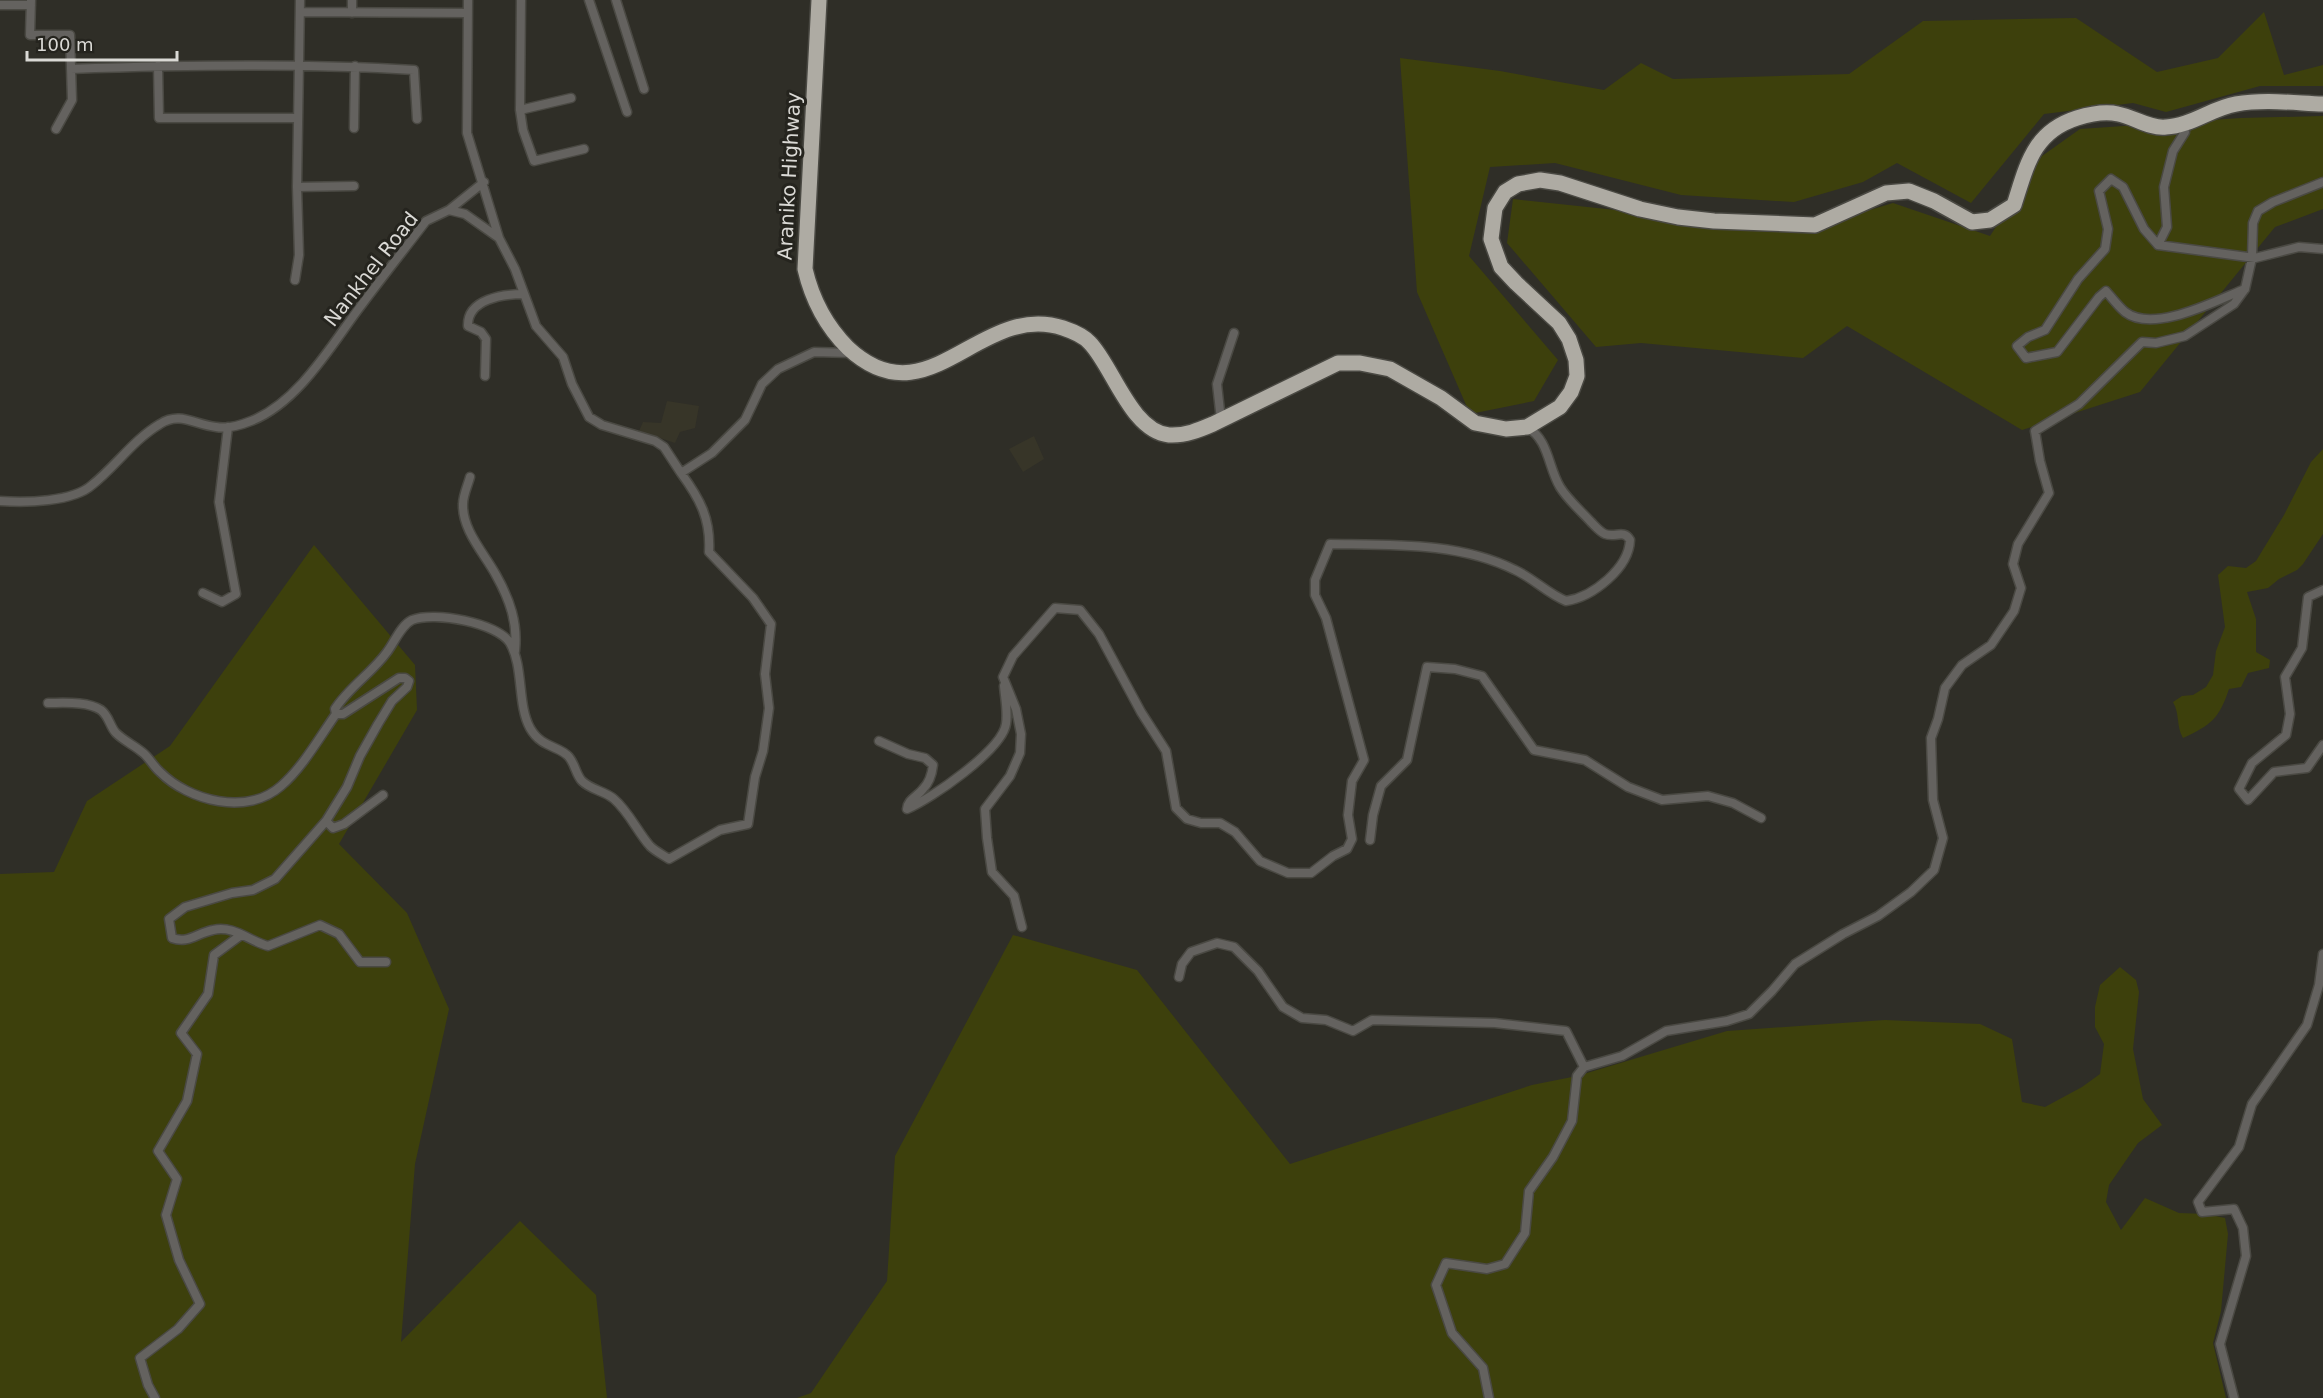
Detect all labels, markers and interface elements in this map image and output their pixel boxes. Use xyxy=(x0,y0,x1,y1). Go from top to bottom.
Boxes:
scale bar xyxy=(27,24,177,62)
text: 100 m xyxy=(36,34,94,55)
street label: Araniko Highway xyxy=(773,91,805,261)
street label: Nankhel Road xyxy=(319,207,423,331)

